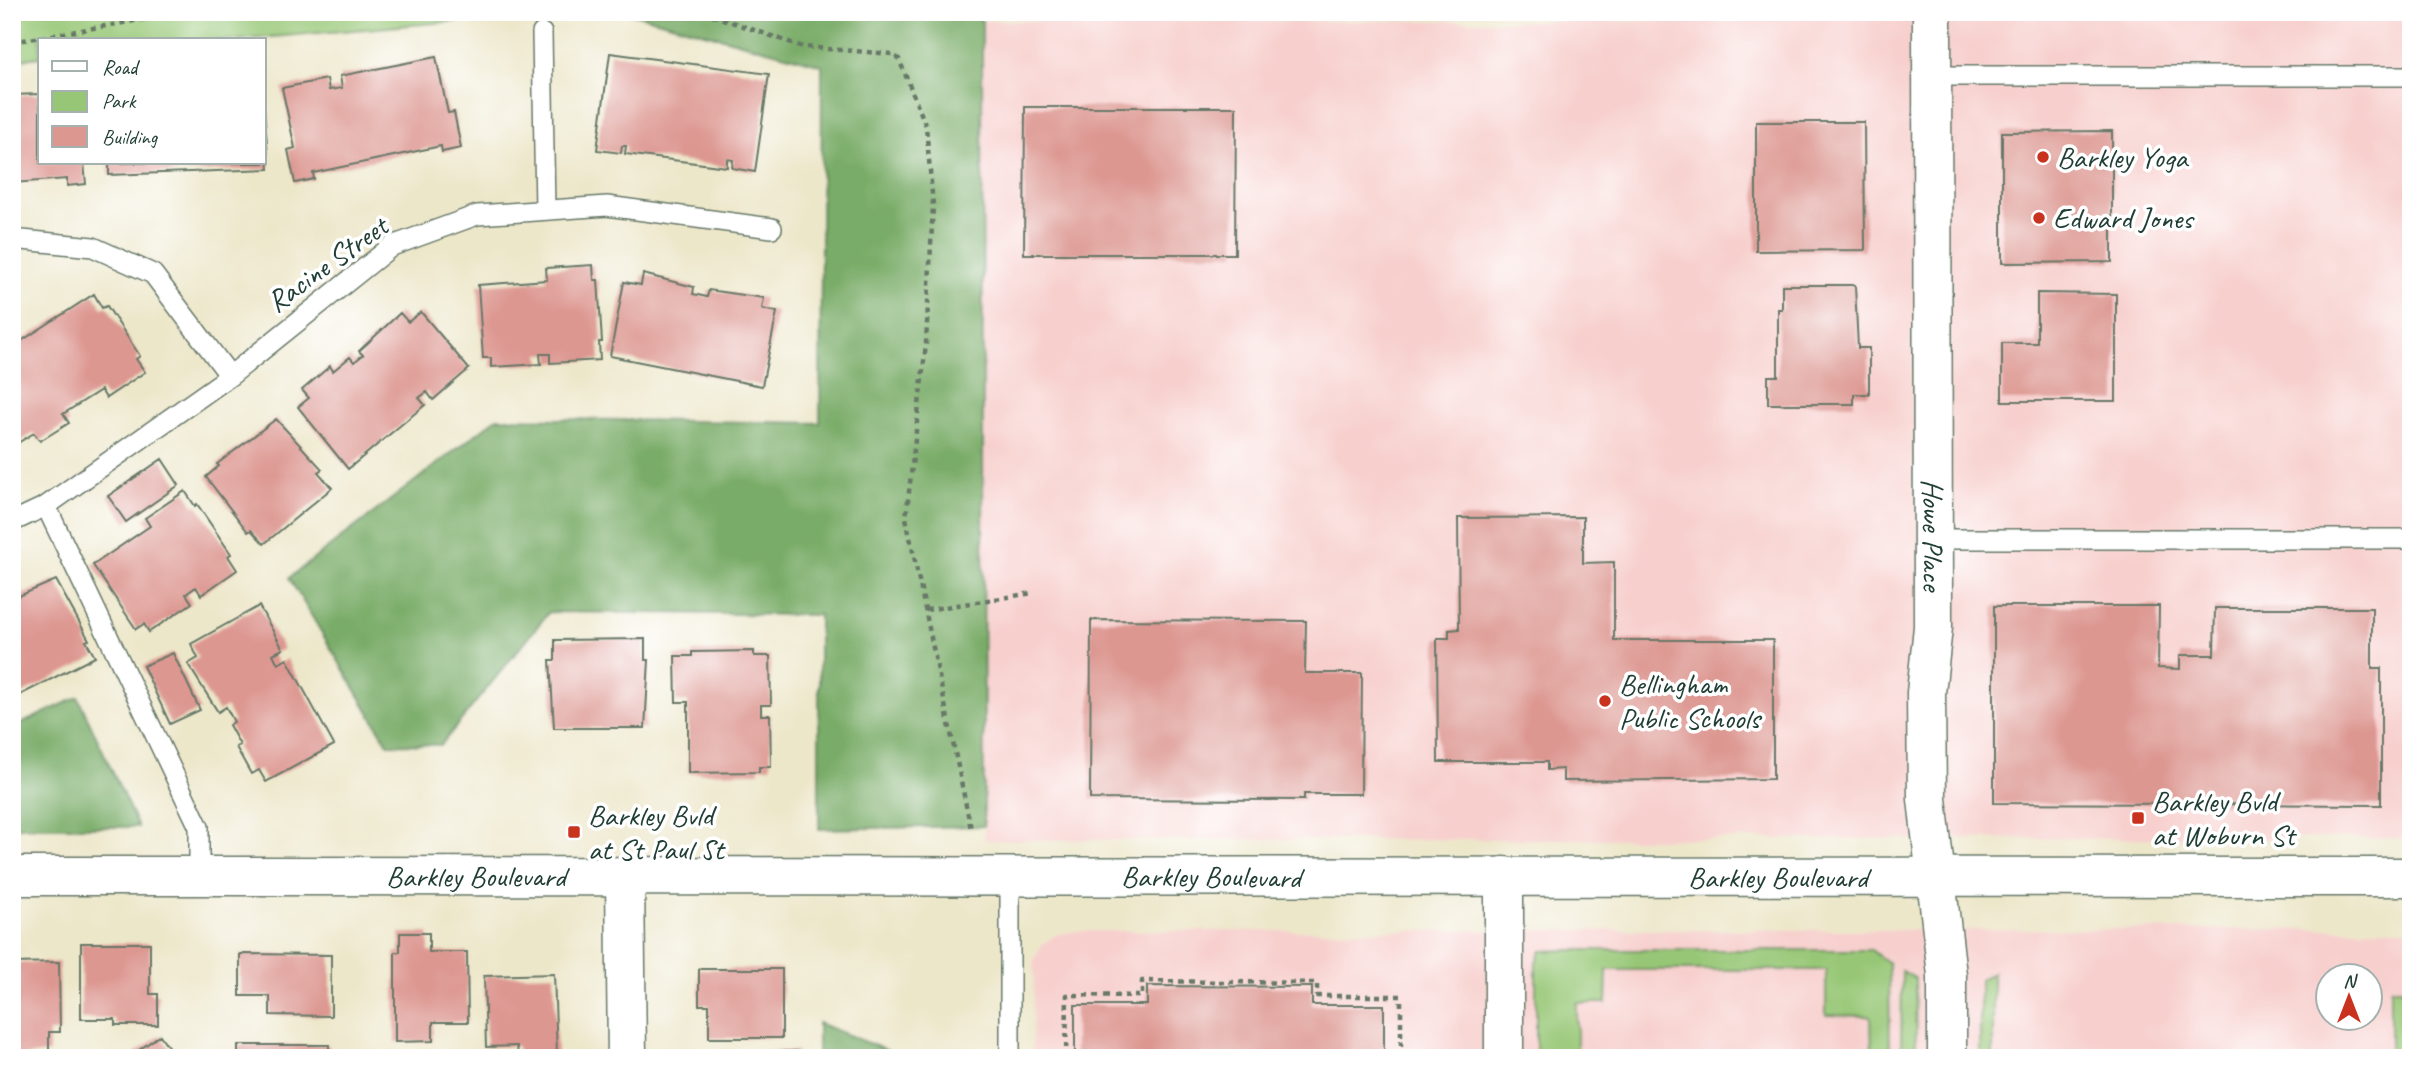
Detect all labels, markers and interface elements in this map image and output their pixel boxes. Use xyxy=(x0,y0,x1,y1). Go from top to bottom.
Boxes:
legend xyxy=(38,38,266,164)
text: Road xyxy=(102,54,141,80)
text: Park xyxy=(102,88,137,114)
text: Building xyxy=(102,124,159,150)
place label: Barkley Yoga xyxy=(2057,138,2189,176)
marker: Barkley Yoga xyxy=(2035,149,2051,165)
place label: Edward Jones xyxy=(2053,199,2195,237)
street label: Racine Street xyxy=(259,206,397,321)
marker: Edward Jones xyxy=(2031,210,2047,226)
street label: Howe Place xyxy=(1914,479,1952,593)
place label: Bellingham Public Schools xyxy=(1619,665,1762,737)
marker: Bellingham Public Schools xyxy=(1597,693,1613,709)
place label: Barkley Bvld at Woburn St xyxy=(2152,782,2298,854)
place label: Barkley Bvld at St Paul St xyxy=(588,796,727,868)
marker: Barkley Bvld at Woburn St xyxy=(2130,810,2146,826)
marker: Barkley Bvld at St Paul St xyxy=(566,824,582,840)
street label: Barkley Boulevard xyxy=(386,857,570,895)
street label: Barkley Boulevard xyxy=(1121,857,1305,896)
street label: Barkley Boulevard xyxy=(1688,858,1872,896)
north arrow xyxy=(2314,962,2384,1032)
text: N xyxy=(2343,969,2358,993)

